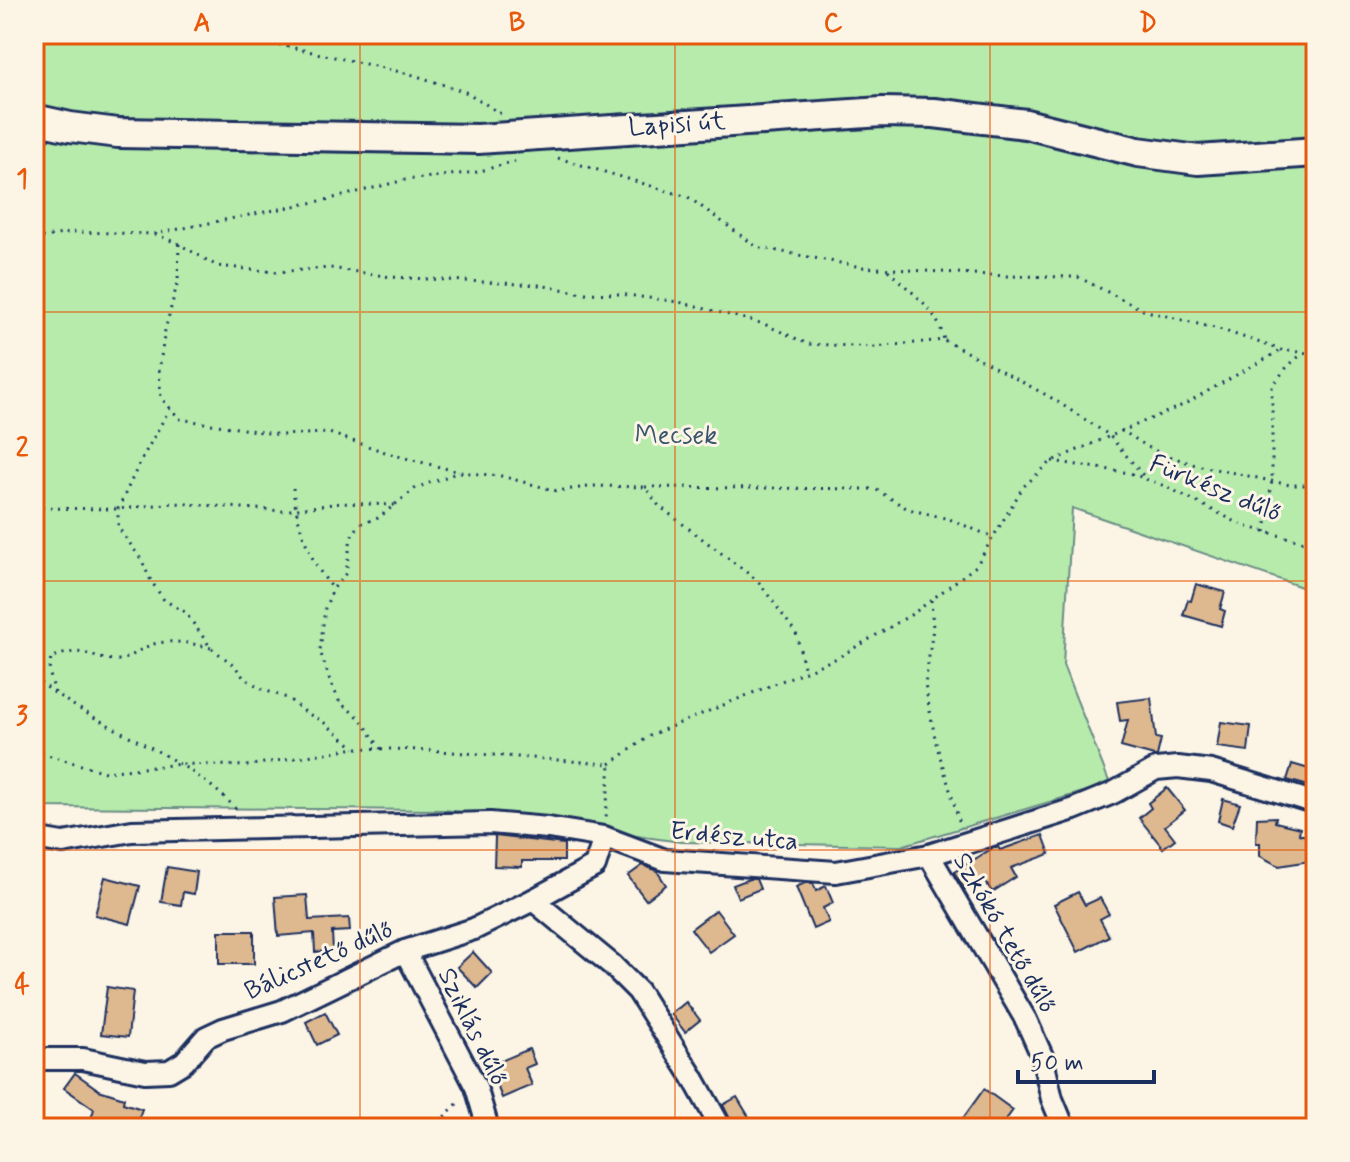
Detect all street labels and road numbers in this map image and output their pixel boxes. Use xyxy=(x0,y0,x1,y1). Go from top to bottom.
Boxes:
street label: Lapisi út xyxy=(627,105,727,145)
street label: Fürkész dűlő xyxy=(1144,447,1286,531)
street label: Erdész utca xyxy=(669,814,799,860)
street label: Szkókó tető dűlő xyxy=(944,847,1064,1019)
street label: Bálicstető dűlő xyxy=(240,913,398,1009)
street label: Sziklás dűlő xyxy=(429,963,515,1091)

